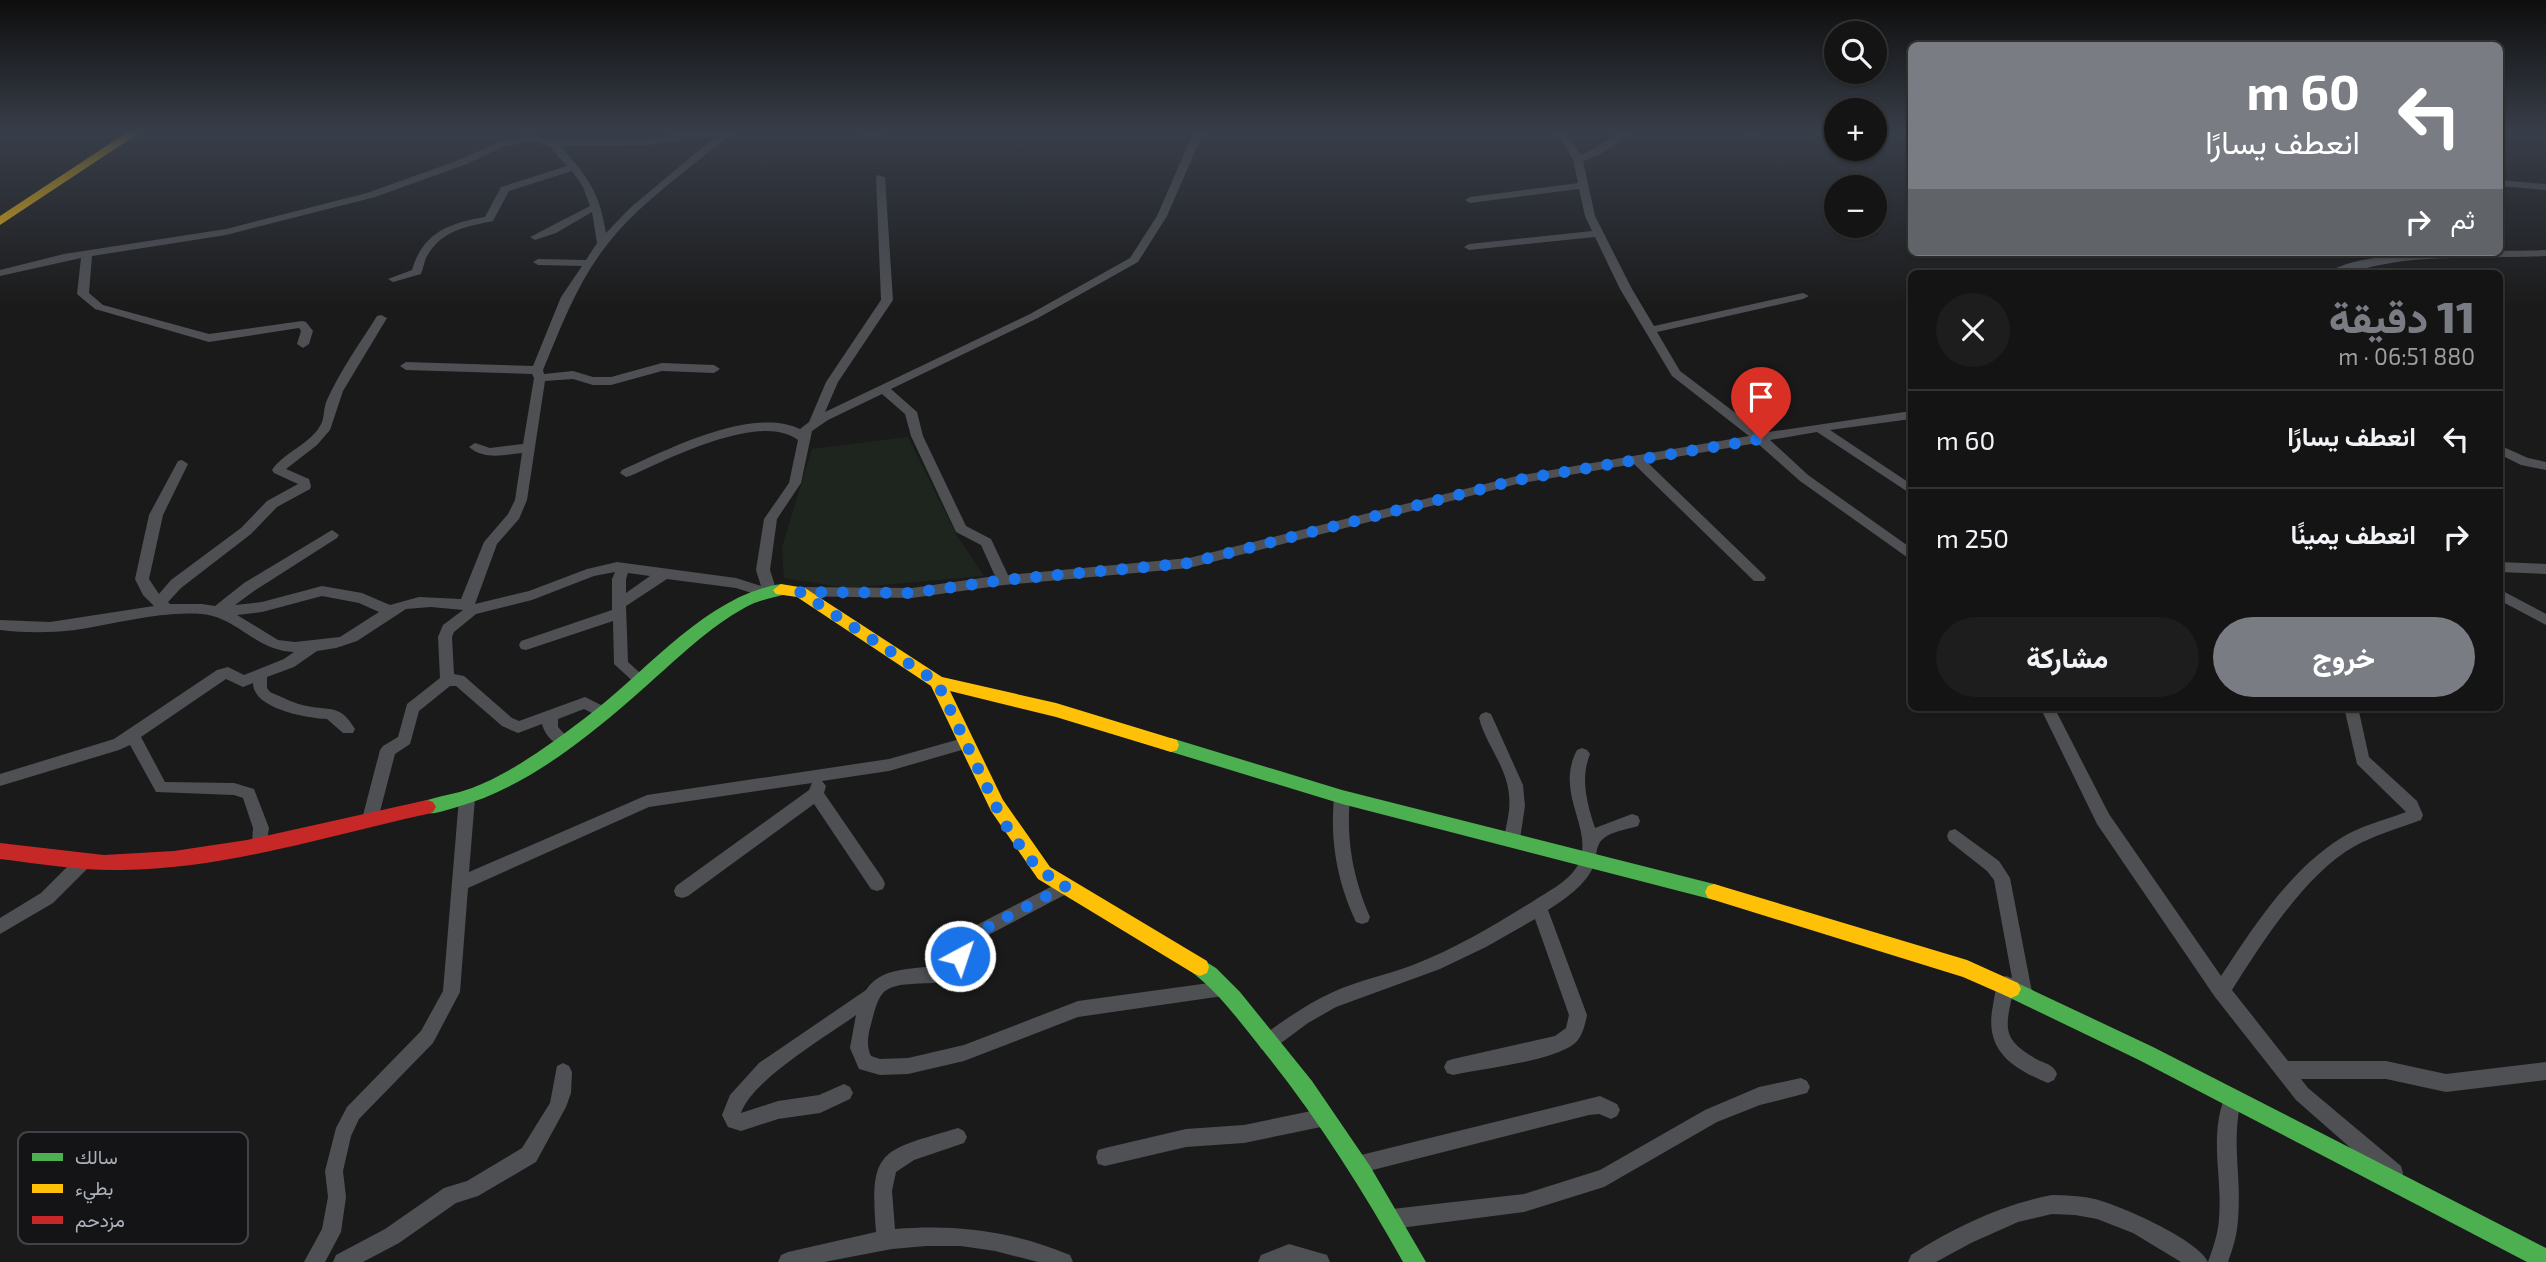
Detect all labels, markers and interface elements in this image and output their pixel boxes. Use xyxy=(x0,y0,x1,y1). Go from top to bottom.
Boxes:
map controls xyxy=(1824,21,1887,238)
button: search xyxy=(1824,21,1887,84)
text: 60 m xyxy=(2246,61,2360,120)
icon: left xyxy=(2384,70,2475,161)
button: + xyxy=(1824,98,1887,161)
text: انعطف يسارًا xyxy=(2205,122,2360,160)
button: − xyxy=(1824,175,1887,238)
icon: right xyxy=(2399,203,2437,241)
text: ثم xyxy=(2451,203,2475,234)
text: 11 دقيقة xyxy=(2329,291,2475,341)
button: close xyxy=(1936,293,2010,367)
text: 880 m · 06:51 xyxy=(2338,342,2475,370)
pin xyxy=(1731,367,1791,439)
icon: arrive xyxy=(1742,378,1780,416)
text: انعطف يسارًا xyxy=(2287,420,2416,451)
icon: left xyxy=(2437,420,2475,458)
text: 60 m xyxy=(1936,424,1995,455)
text: انعطف يمينًا xyxy=(2291,518,2416,549)
icon: right xyxy=(2437,518,2475,556)
text: 250 m xyxy=(1936,522,2009,553)
button: مشاركة xyxy=(1936,617,2199,697)
button: خروج xyxy=(2213,617,2475,697)
position arrow xyxy=(923,919,997,993)
legend xyxy=(18,1132,248,1244)
text: سالك xyxy=(75,1145,118,1168)
text: بطيء xyxy=(75,1176,113,1204)
text: مزدحم xyxy=(75,1208,125,1233)

